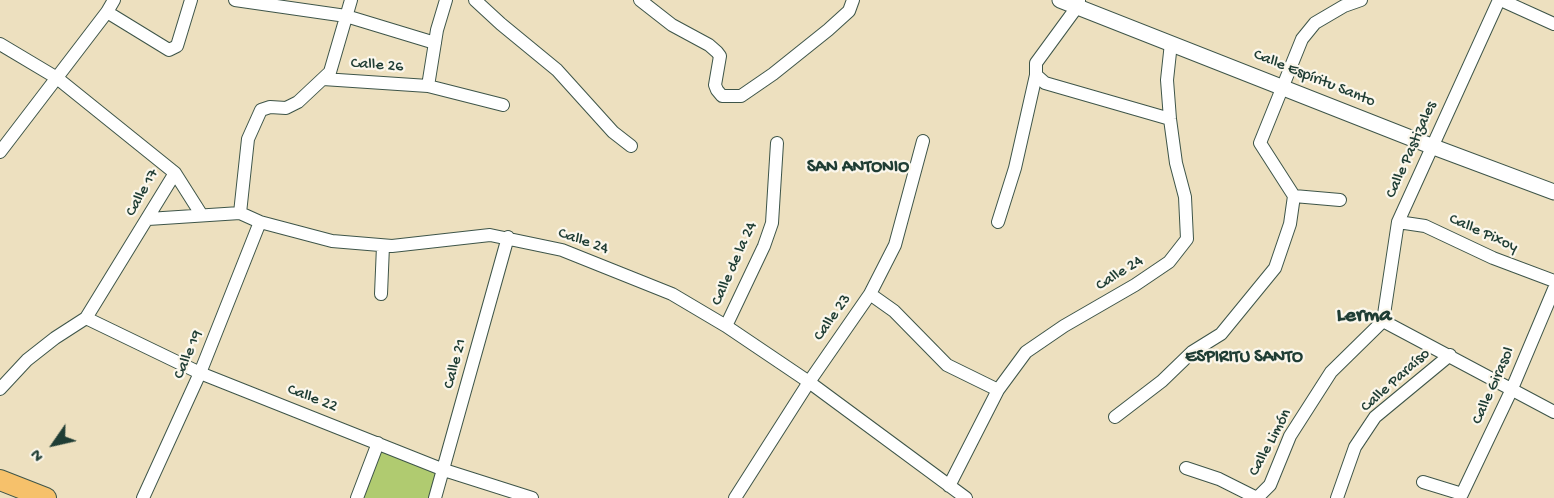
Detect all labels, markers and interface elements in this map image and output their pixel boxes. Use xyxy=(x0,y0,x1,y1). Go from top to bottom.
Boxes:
street label: Calle Espíritu Santo xyxy=(1250,46,1378,112)
street label: Calle 26 xyxy=(350,55,404,77)
street label: Calle Pastizales xyxy=(1382,99,1442,201)
district label: SAN ANTONIO xyxy=(807,157,909,179)
street label: Calle 17 xyxy=(122,166,164,220)
street label: Calle Pixoy xyxy=(1446,210,1520,258)
street label: Calle de la 24 xyxy=(708,219,762,309)
street label: Calle 24 xyxy=(555,224,611,260)
street label: Calle 24 xyxy=(1093,252,1147,296)
street label: Calle 23 xyxy=(810,291,856,345)
district label: Lerma xyxy=(1336,304,1392,330)
street label: Calle 19 xyxy=(170,328,208,382)
street label: Calle 21 xyxy=(440,337,472,391)
street label: Calle Girasol xyxy=(1468,344,1520,428)
street label: Calle Paraíso xyxy=(1357,345,1435,417)
district label: ESPIRITU SANTO xyxy=(1185,347,1303,369)
street label: Calle 22 xyxy=(284,381,340,417)
street label: Calle Limón xyxy=(1245,406,1297,480)
north arrow xyxy=(24,414,84,474)
text: N xyxy=(28,445,49,464)

